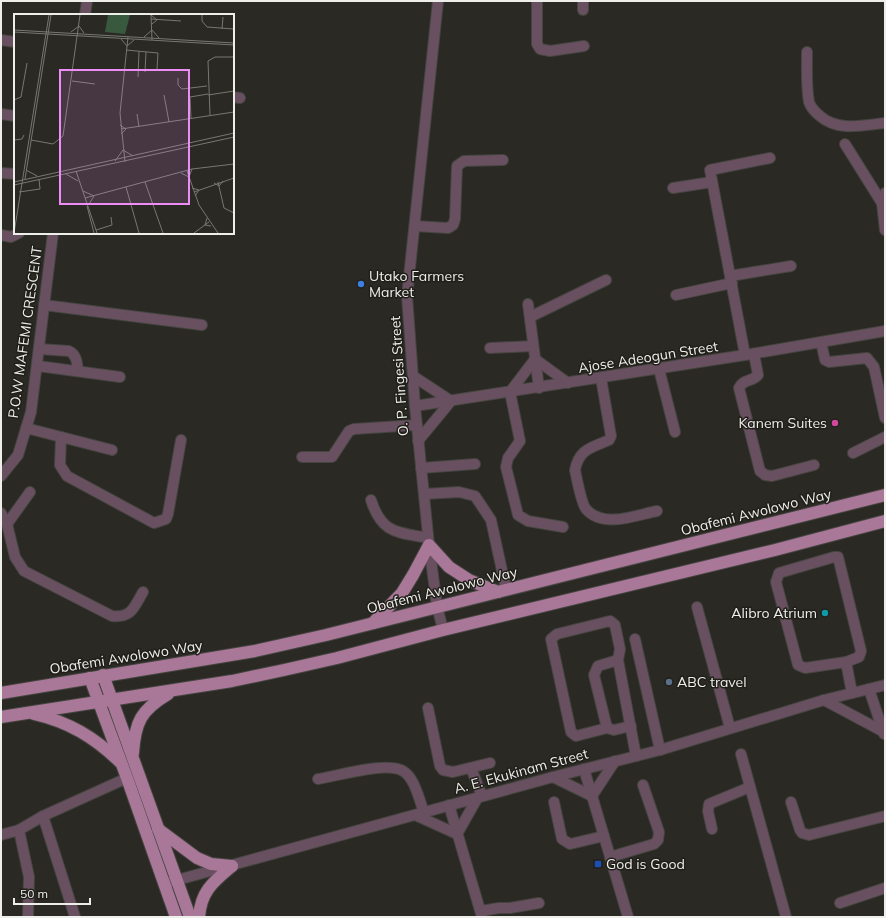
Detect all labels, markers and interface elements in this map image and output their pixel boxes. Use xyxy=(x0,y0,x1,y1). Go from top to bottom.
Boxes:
inset map xyxy=(14,14,234,234)
street label: P.O.W MAFEMI CRESCENT xyxy=(4,244,46,419)
place label: Utako Farmers Market xyxy=(369,267,464,301)
marker: Utako Farmers Market xyxy=(356,279,366,289)
street label: O. P. Fingesi Street xyxy=(386,315,412,437)
street label: Ajose Adeogun Street xyxy=(577,337,719,377)
place label: Kanem Suites xyxy=(738,414,827,432)
marker: Kanem Suites xyxy=(830,418,840,428)
street label: Obafemi Awolowo Way xyxy=(679,484,834,539)
street label: Obafemi Awolowo Way xyxy=(365,562,520,617)
place label: Alibro Atrium xyxy=(731,604,817,622)
marker: Alibro Atrium xyxy=(820,608,830,618)
street label: Obafemi Awolowo Way xyxy=(48,636,204,678)
place label: ABC travel xyxy=(677,673,747,691)
marker: ABC travel xyxy=(664,677,674,687)
street label: A. E. Ekukinam Street xyxy=(452,744,590,798)
place label: God is Good xyxy=(606,855,685,873)
marker: God is Good xyxy=(593,859,603,869)
scale bar xyxy=(14,880,90,906)
text: 50 m xyxy=(20,886,48,901)

